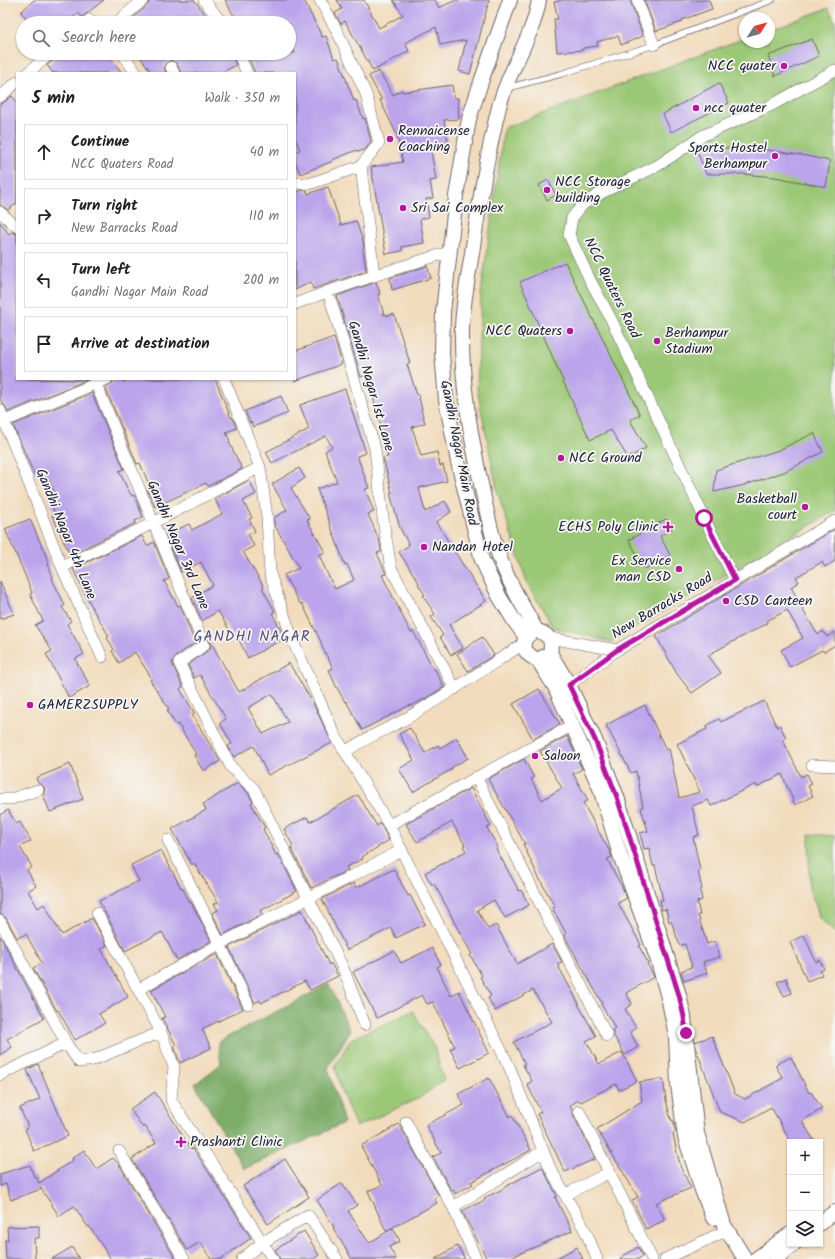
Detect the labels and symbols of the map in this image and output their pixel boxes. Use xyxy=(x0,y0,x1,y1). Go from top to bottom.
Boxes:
north arrow xyxy=(739,12,775,48)
place label: NCC quater xyxy=(708,55,777,77)
marker: NCC quater xyxy=(779,61,789,71)
place label: ncc quater xyxy=(704,97,767,119)
marker: ncc quater xyxy=(691,103,701,113)
place label: Rennaicense Coaching xyxy=(398,120,470,158)
marker: Rennaicense Coaching xyxy=(385,134,395,144)
place label: Sports Hostel Berhampur xyxy=(688,137,768,175)
marker: Sports Hostel Berhampur xyxy=(770,151,780,161)
place label: NCC Storage building xyxy=(555,171,631,209)
marker: NCC Storage building xyxy=(542,185,552,195)
place label: Sri Sai Complex xyxy=(411,197,504,219)
marker: Sri Sai Complex xyxy=(398,203,408,213)
street label: NCC Quaters Road xyxy=(578,234,646,343)
street label: Gandhi Nagar 1st Lane xyxy=(342,318,400,455)
place label: NCC Quaters xyxy=(486,320,562,342)
place label: Berhampur Stadium xyxy=(665,322,729,360)
marker: NCC Quaters xyxy=(565,326,575,336)
marker: Berhampur Stadium xyxy=(652,336,662,346)
street label: Gandhi Nagar Main Road xyxy=(434,378,484,529)
place label: NCC Ground xyxy=(569,447,643,469)
marker: NCC Ground xyxy=(556,453,566,463)
street label: Gandhi Nagar 4th Lane xyxy=(30,465,103,604)
street label: Gandhi Nagar 3rd Lane xyxy=(141,477,215,614)
place label: Basketball court xyxy=(736,488,798,526)
marker: Basketball court xyxy=(800,502,810,512)
route start xyxy=(695,509,713,527)
place label: ECHS Poly Clinic xyxy=(558,516,659,538)
marker: ECHS Poly Clinic xyxy=(662,521,674,533)
place label: Nandan Hotel xyxy=(432,536,514,558)
marker: Nandan Hotel xyxy=(419,542,429,552)
place label: Ex Service man CSD xyxy=(611,550,672,588)
marker: Ex Service man CSD xyxy=(674,564,684,574)
street label: New Barracks Road xyxy=(607,567,718,645)
place label: CSD Canteen xyxy=(734,590,812,612)
marker: CSD Canteen xyxy=(721,596,731,606)
district label: GANDHI NAGAR xyxy=(193,625,311,649)
place label: GAMERZSUPPLY xyxy=(38,694,139,716)
marker: GAMERZSUPPLY xyxy=(25,700,35,710)
place label: Saloon xyxy=(543,745,581,767)
marker: Saloon xyxy=(530,751,540,761)
route end xyxy=(677,1024,695,1042)
place label: Prashanti Clinic xyxy=(190,1131,283,1153)
marker: Prashanti Clinic xyxy=(175,1136,187,1148)

